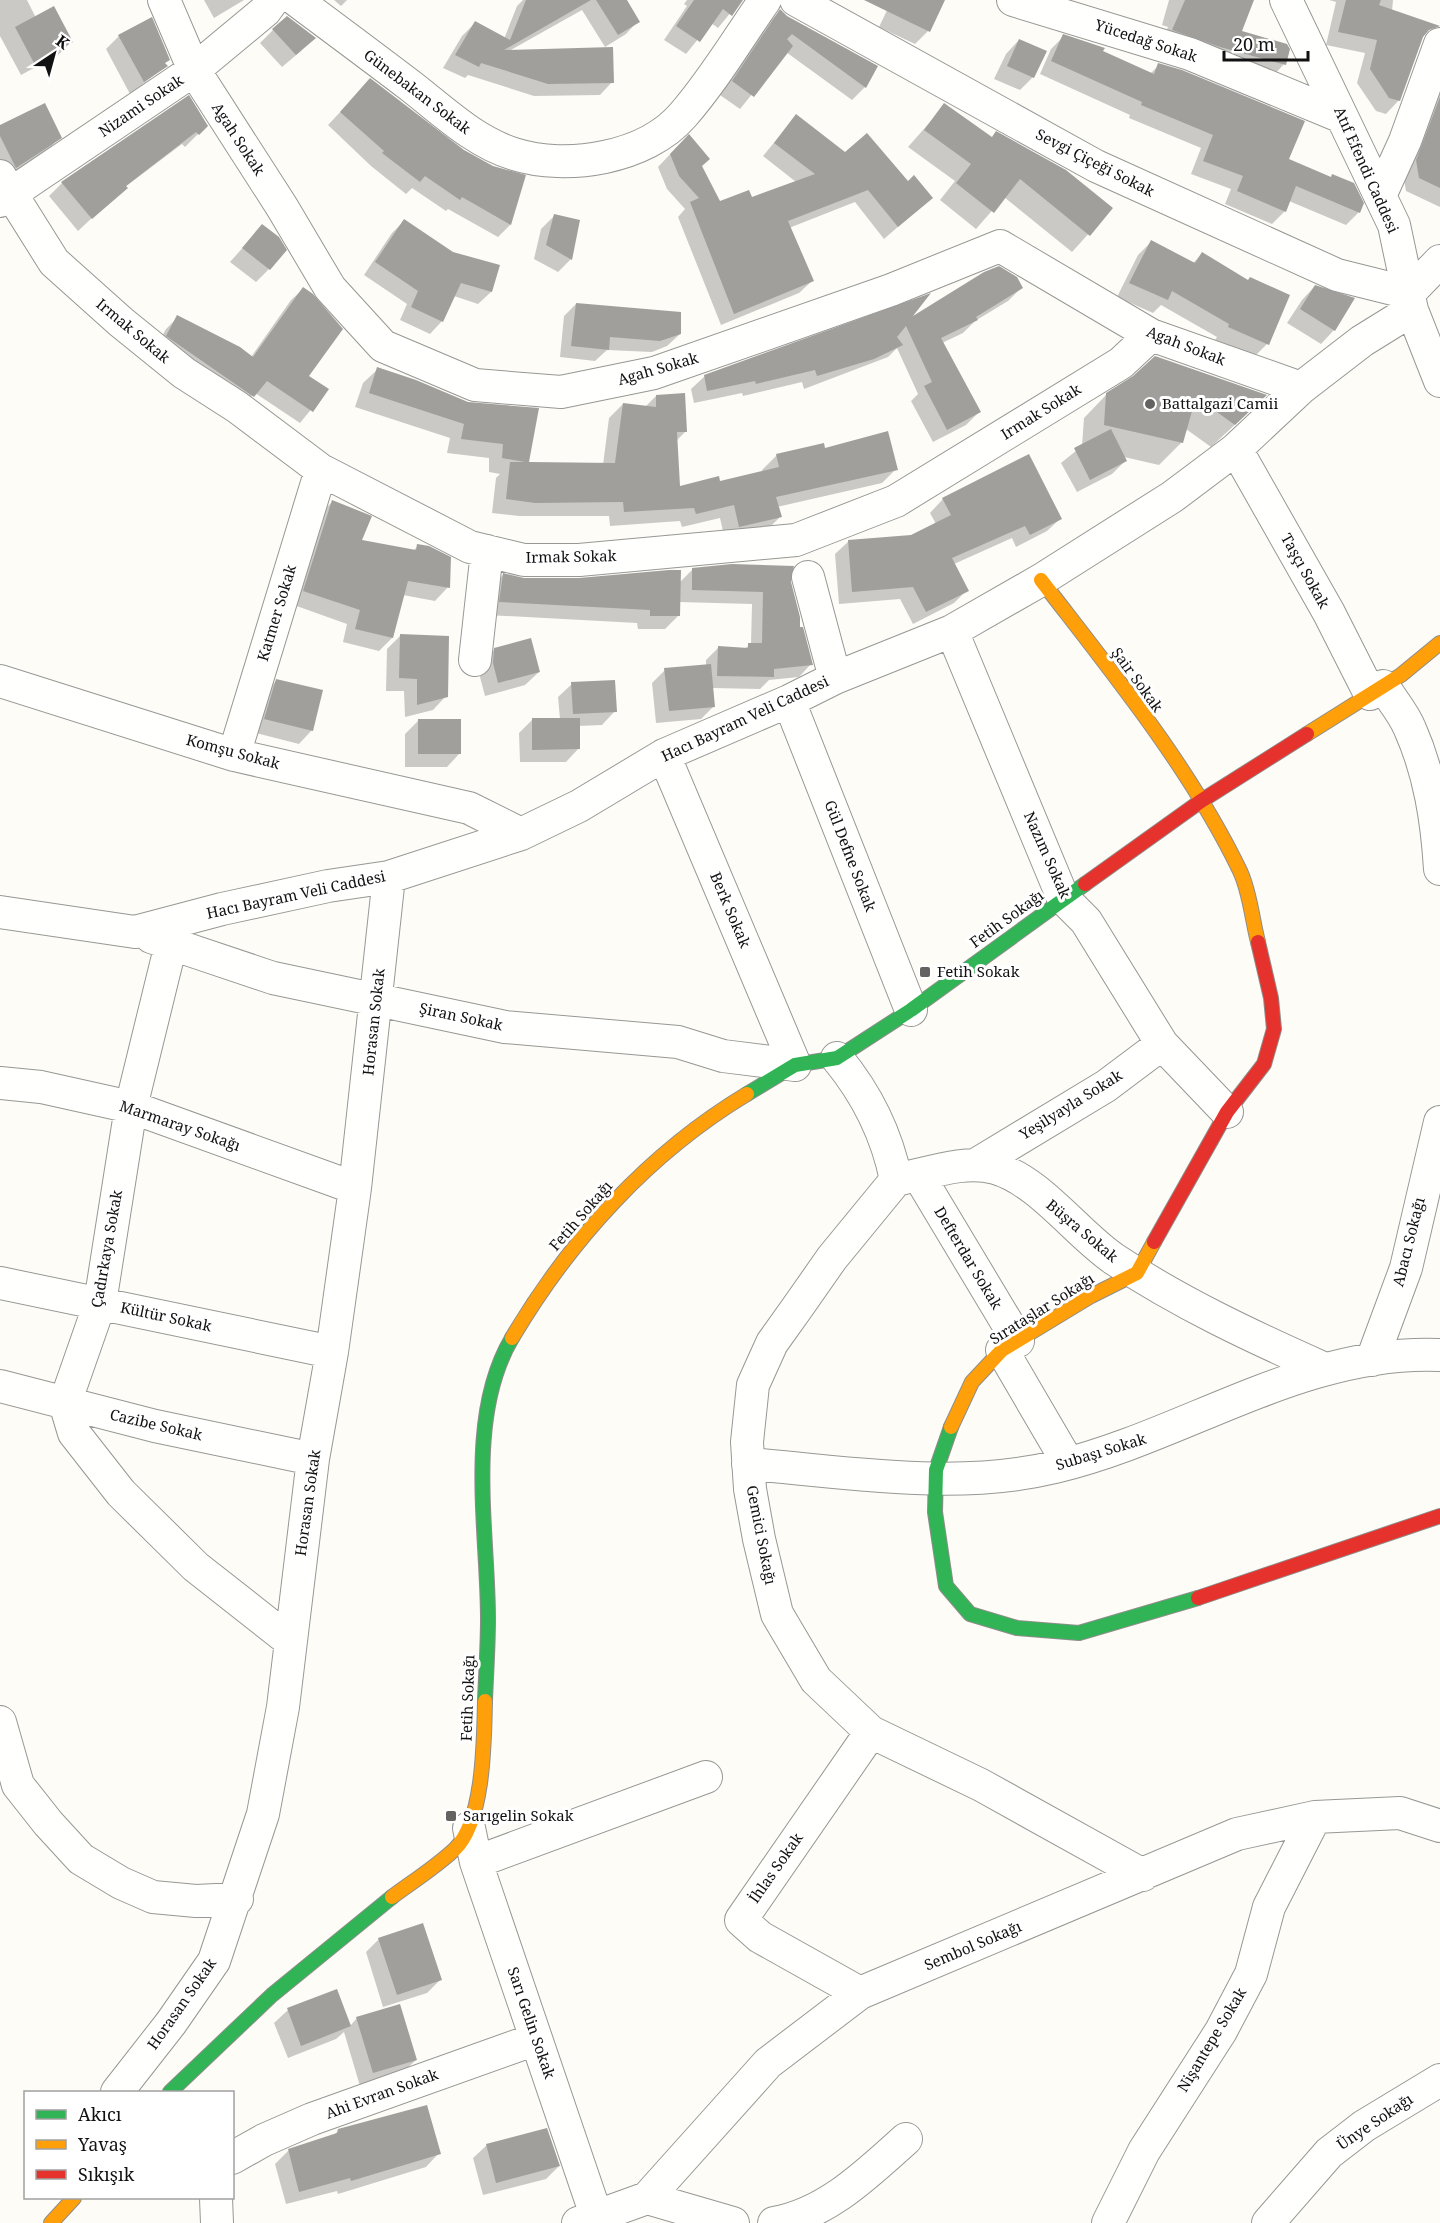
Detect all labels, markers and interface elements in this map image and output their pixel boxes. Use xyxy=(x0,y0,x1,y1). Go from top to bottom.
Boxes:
street label: Yücedağ Sokak xyxy=(1092,14,1200,66)
north arrow xyxy=(24,24,84,84)
scale bar xyxy=(1224,24,1308,62)
text: K xyxy=(52,30,74,54)
text: 20 m xyxy=(1233,32,1275,56)
street label: Günebakan Sokak xyxy=(360,44,475,138)
street label: Nizami Sokak xyxy=(94,69,187,141)
street label: Agah Sokak xyxy=(208,98,270,179)
street label: Atıf Efendi Caddesi xyxy=(1330,103,1404,236)
street label: Sevgi Çiçeği Sokak xyxy=(1033,124,1158,201)
street label: Irmak Sokak xyxy=(92,293,175,367)
street label: Agah Sokak xyxy=(1144,321,1229,369)
street label: Agah Sokak xyxy=(615,347,701,389)
street label: Irmak Sokak xyxy=(997,379,1084,444)
place label: Battalgazi Camii xyxy=(1162,393,1278,413)
marker: Battalgazi Camii xyxy=(1143,397,1157,411)
street label: Taşçı Sokak xyxy=(1277,529,1335,612)
street label: Irmak Sokak xyxy=(525,545,617,567)
street label: Katmer Sokak xyxy=(252,562,300,664)
street label: Şair Sokak xyxy=(1108,643,1168,716)
street label: Hacı Bayram Veli Caddesi xyxy=(658,670,832,766)
street label: Komşu Sokak xyxy=(184,729,282,773)
street label: Gül Defne Sokak xyxy=(821,797,881,914)
street label: Nazım Sokak xyxy=(1020,808,1076,901)
street label: Hacı Bayram Veli Caddesi xyxy=(205,865,387,923)
street label: Berk Sokak xyxy=(706,869,756,951)
street label: Fetih Sokağı xyxy=(965,885,1048,952)
place label: Fetih Sokak xyxy=(937,961,1020,981)
marker: Fetih Sokak xyxy=(918,965,932,979)
street label: Horasan Sokak xyxy=(357,967,389,1076)
street label: Şiran Sokak xyxy=(418,997,505,1035)
street label: Yeşilyayla Sokak xyxy=(1015,1064,1126,1144)
street label: Marmaray Sokağı xyxy=(117,1095,244,1155)
street label: Fetih Sokağı xyxy=(544,1176,616,1255)
street label: Çadırkaya Sokak xyxy=(86,1188,126,1309)
street label: Büşra Sokak xyxy=(1042,1194,1123,1266)
street label: Abacı Sokağı xyxy=(1387,1195,1429,1288)
street label: Defterdar Sokak xyxy=(930,1202,1007,1313)
street label: Sırataşlar Sokağı xyxy=(985,1268,1098,1348)
street label: Kültür Sokak xyxy=(119,1297,214,1336)
street label: Cazibe Sokak xyxy=(108,1404,205,1444)
street label: Subaşı Sokak xyxy=(1053,1428,1149,1474)
street label: Horasan Sokak xyxy=(290,1448,324,1557)
street label: Gemici Sokağı xyxy=(743,1483,781,1586)
street label: Fetih Sokağı xyxy=(455,1654,479,1742)
place label: Sarıgelin Sokak xyxy=(463,1805,574,1825)
marker: Sarıgelin Sokak xyxy=(444,1809,458,1823)
street label: İhlas Sokak xyxy=(744,1828,807,1907)
street label: Sembol Sokağı xyxy=(921,1916,1024,1975)
street label: Horasan Sokak xyxy=(142,1954,220,2053)
street label: Sarı Gelin Sokak xyxy=(503,1964,561,2081)
street label: Nişantepe Sokak xyxy=(1172,1983,1250,2095)
street label: Ahi Evran Sokak xyxy=(323,2063,441,2123)
street label: Ünye Sokağı xyxy=(1333,2088,1416,2154)
legend xyxy=(24,2091,234,2199)
text: Akıcı xyxy=(78,2102,122,2126)
text: Yavaş xyxy=(77,2132,127,2156)
text: Sıkışık xyxy=(78,2162,135,2186)

